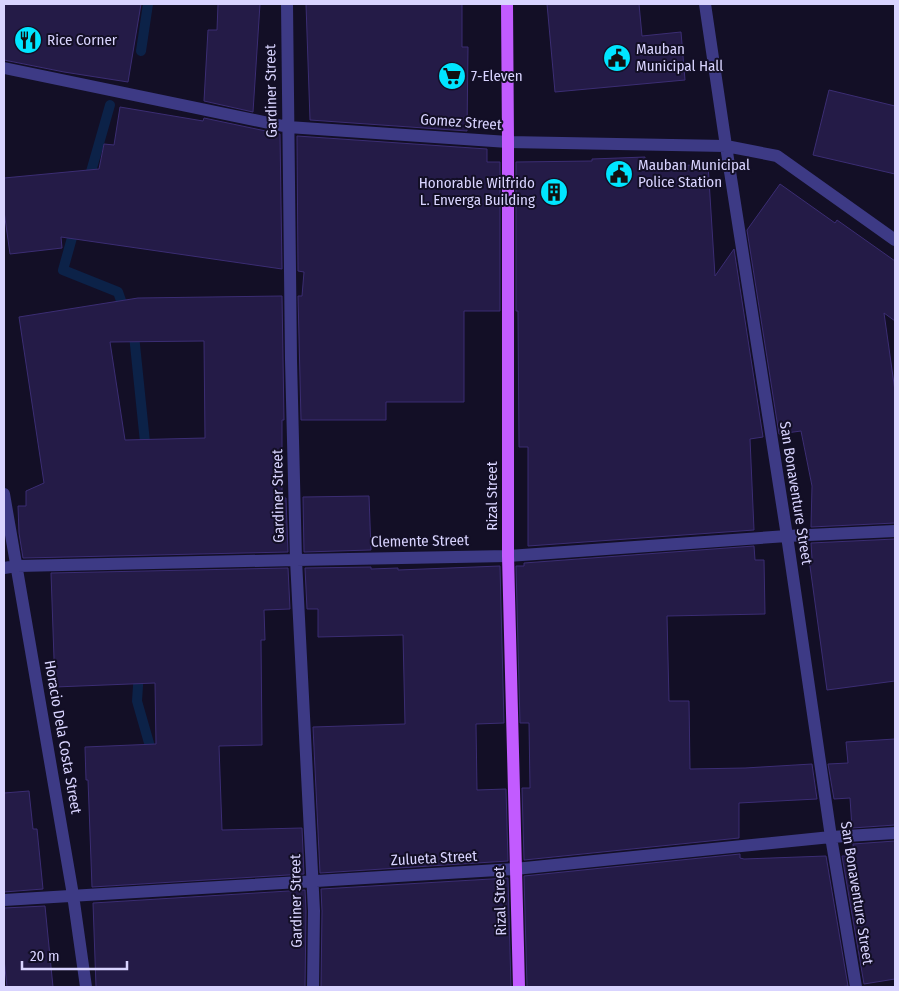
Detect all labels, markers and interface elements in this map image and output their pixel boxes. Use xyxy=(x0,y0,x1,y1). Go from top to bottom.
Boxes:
restaurant icon: Rice Corner xyxy=(13,25,43,55)
place label: Rice Corner xyxy=(47,31,118,49)
place label: Mauban Municipal Hall xyxy=(636,40,723,75)
public building icon: Mauban Municipal Hall xyxy=(602,43,632,73)
street label: Gardiner Street xyxy=(261,44,281,138)
supermarket icon: 7-Eleven xyxy=(437,61,467,91)
place label: 7-Eleven xyxy=(471,67,523,85)
street label: Gomez Street xyxy=(420,110,502,134)
place label: Mauban Municipal Police Station xyxy=(638,156,750,191)
public building icon: Mauban Municipal Police Station xyxy=(604,159,634,189)
place label: Honorable Wilfrido L. Enverga Building xyxy=(419,174,535,209)
building icon: Honorable Wilfrido L. Enverga Building xyxy=(539,177,569,207)
street label: San Bonaventure Street xyxy=(776,420,816,566)
street label: Gardiner Street xyxy=(268,449,288,543)
street label: Rizal Street xyxy=(483,461,501,531)
street label: Clemente Street xyxy=(371,531,469,551)
street label: Horacio Dela Costa Street xyxy=(41,659,85,815)
street label: San Bonaventure Street xyxy=(837,820,877,966)
street label: Zulueta Street xyxy=(390,847,478,869)
street label: Gardiner Street xyxy=(286,854,306,948)
street label: Rizal Street xyxy=(490,866,510,936)
scale bar xyxy=(22,938,128,970)
text: 20 m xyxy=(30,947,60,965)

